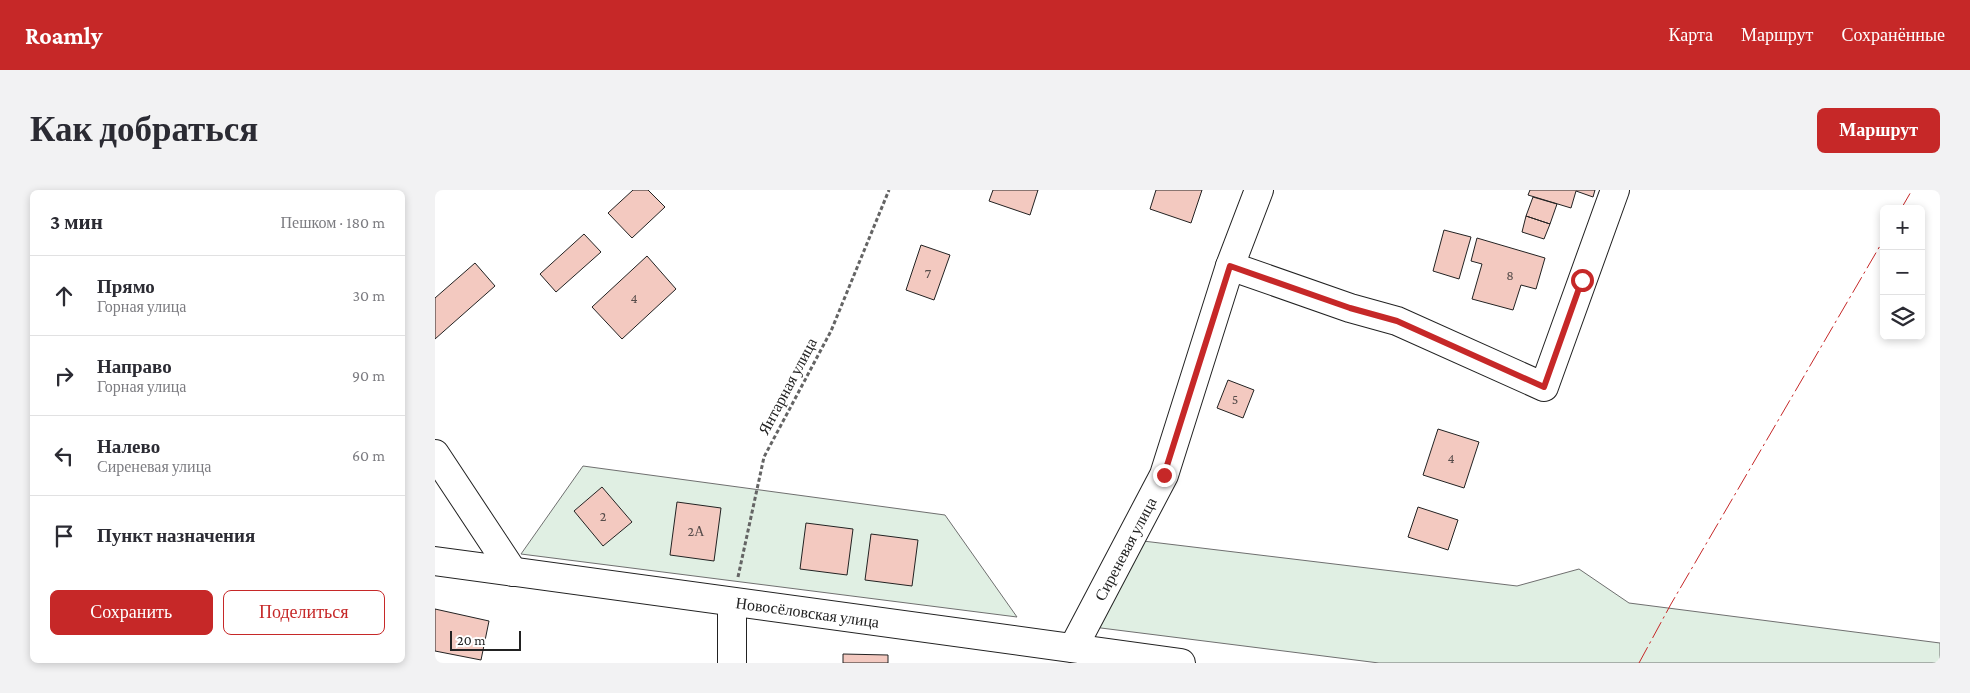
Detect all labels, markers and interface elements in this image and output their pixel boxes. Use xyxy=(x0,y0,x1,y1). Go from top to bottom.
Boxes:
text: Roamly xyxy=(25,22,102,49)
text: Карта xyxy=(1668,25,1713,45)
text: Маршрут xyxy=(1741,25,1813,45)
text: Сохранённые xyxy=(1841,25,1945,45)
button: Маршрут xyxy=(1817,108,1940,153)
text: Как добраться xyxy=(30,110,258,149)
map controls xyxy=(1880,205,1925,340)
button: + xyxy=(1880,205,1925,250)
text: 3 мин xyxy=(50,210,103,234)
text: Пешком · 180 m xyxy=(281,214,385,231)
button: − xyxy=(1880,250,1925,295)
house number: 7 xyxy=(925,265,932,281)
house number: 8 xyxy=(1506,267,1514,283)
route start xyxy=(1571,269,1594,292)
text: Прямо xyxy=(97,276,155,297)
icon: ahead xyxy=(50,282,78,310)
text: 30 m xyxy=(353,287,385,304)
house number: 4 xyxy=(630,290,638,306)
button: layers xyxy=(1880,295,1925,340)
text: Горная улица xyxy=(97,298,186,315)
street label: Янтарная улица xyxy=(755,335,821,438)
text: Направо xyxy=(97,356,172,377)
icon: right xyxy=(50,362,78,390)
text: 90 m xyxy=(352,367,385,384)
text: Горная улица xyxy=(97,378,186,395)
house number: 5 xyxy=(1232,391,1238,407)
text: Налево xyxy=(97,436,160,457)
icon: left xyxy=(50,442,78,470)
text: 60 m xyxy=(352,447,385,464)
house number: 4 xyxy=(1447,450,1455,466)
text: Сиреневая улица xyxy=(97,458,211,475)
route end xyxy=(1153,464,1176,487)
street label: Сиреневая улица xyxy=(1091,495,1160,604)
house number: 2 xyxy=(600,508,607,524)
icon: arrive xyxy=(50,522,78,550)
house number: 2А xyxy=(688,523,705,539)
text: Пункт назначения xyxy=(97,525,255,546)
button: Сохранить xyxy=(50,590,213,635)
button: Поделиться xyxy=(223,590,385,635)
street label: Новосёловская улица xyxy=(735,594,880,631)
scale bar xyxy=(450,628,521,651)
text: 20 m xyxy=(457,632,485,648)

